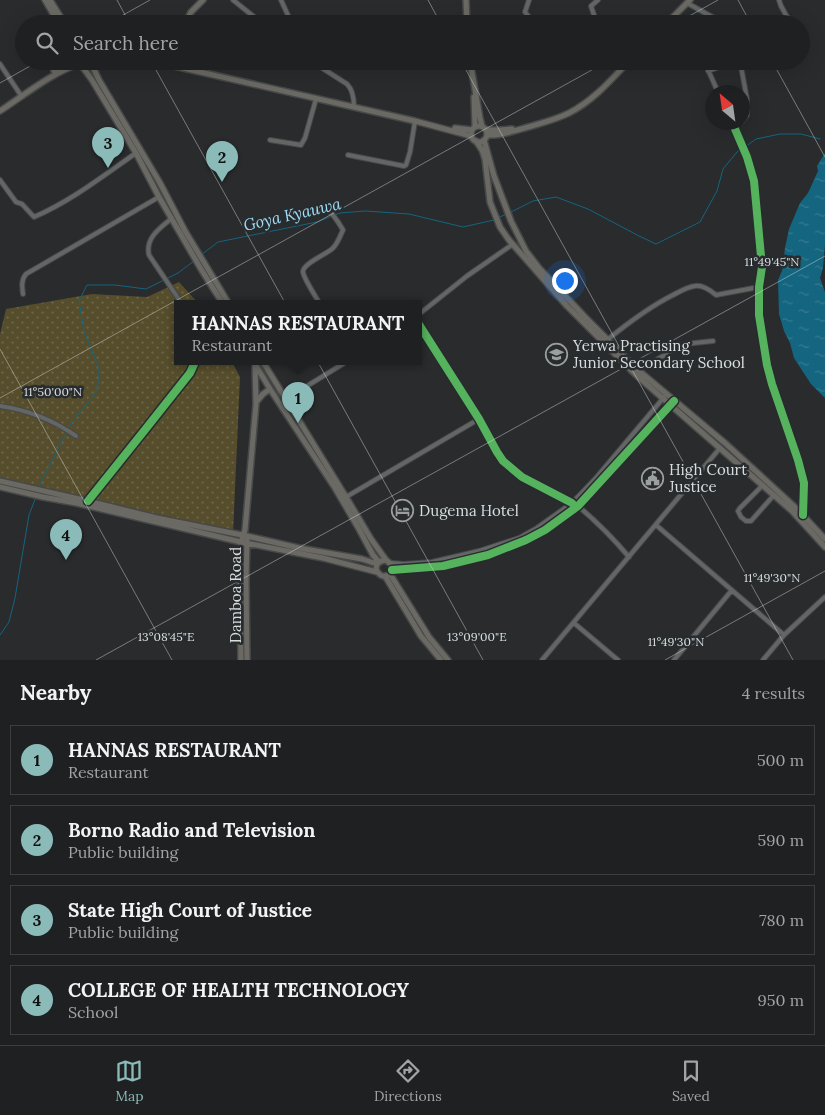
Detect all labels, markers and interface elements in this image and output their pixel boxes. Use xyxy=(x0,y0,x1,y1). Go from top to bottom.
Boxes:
search box xyxy=(15,15,810,70)
icon: search xyxy=(33,29,61,57)
text: Search here xyxy=(73,31,179,55)
north arrow xyxy=(705,85,750,130)
pin: 3 xyxy=(92,127,124,168)
pin: 2 xyxy=(206,141,238,182)
water label: Goya Kyauwa xyxy=(241,193,343,235)
text: 11°49'45"N xyxy=(745,254,799,269)
your location xyxy=(552,268,578,294)
popup xyxy=(174,300,422,365)
text: HANNAS RESTAURANT xyxy=(192,311,404,335)
text: Restaurant xyxy=(192,335,272,355)
place label: Yerwa Practising Junior Secondary School xyxy=(572,336,745,372)
school or university icon: Yerwa Practising Junior Secondary School xyxy=(545,342,569,366)
pin: 1 xyxy=(282,382,314,423)
text: 11°50'00"N xyxy=(24,384,82,399)
place label: High Court Justice xyxy=(668,460,747,496)
public building icon: High Court Justice xyxy=(641,466,665,490)
hotel icon: Dugema Hotel xyxy=(391,498,415,522)
place label: Dugema Hotel xyxy=(419,501,519,520)
pin: 4 xyxy=(50,519,82,560)
street label: Damboa Road xyxy=(226,547,245,643)
text: 11°49'30"N xyxy=(744,570,800,585)
text: 13°08'45"E xyxy=(138,629,194,644)
text: 13°09'00"E xyxy=(447,629,507,644)
text: 11°49'30"N xyxy=(648,634,704,649)
text: Nearby xyxy=(20,679,91,706)
text: 4 results xyxy=(742,683,805,703)
text: HANNAS RESTAURANT xyxy=(68,738,281,762)
text: 1 xyxy=(34,750,40,770)
text: 500 m xyxy=(757,750,804,770)
text: Restaurant xyxy=(68,762,149,782)
text: Borno Radio and Television xyxy=(68,818,315,842)
text: 2 xyxy=(33,830,41,850)
text: 590 m xyxy=(758,830,804,850)
text: Public building xyxy=(68,842,178,862)
text: State High Court of Justice xyxy=(68,898,312,922)
text: 3 xyxy=(33,910,41,930)
text: 780 m xyxy=(759,910,804,930)
text: Public building xyxy=(68,922,178,942)
text: COLLEGE OF HEALTH TECHNOLOGY xyxy=(68,978,409,1002)
text: 4 xyxy=(33,990,41,1010)
text: 950 m xyxy=(758,990,804,1010)
text: School xyxy=(68,1002,118,1022)
tab: Map xyxy=(115,1057,144,1105)
tab: Directions xyxy=(374,1057,442,1105)
tab: Saved xyxy=(672,1057,710,1105)

